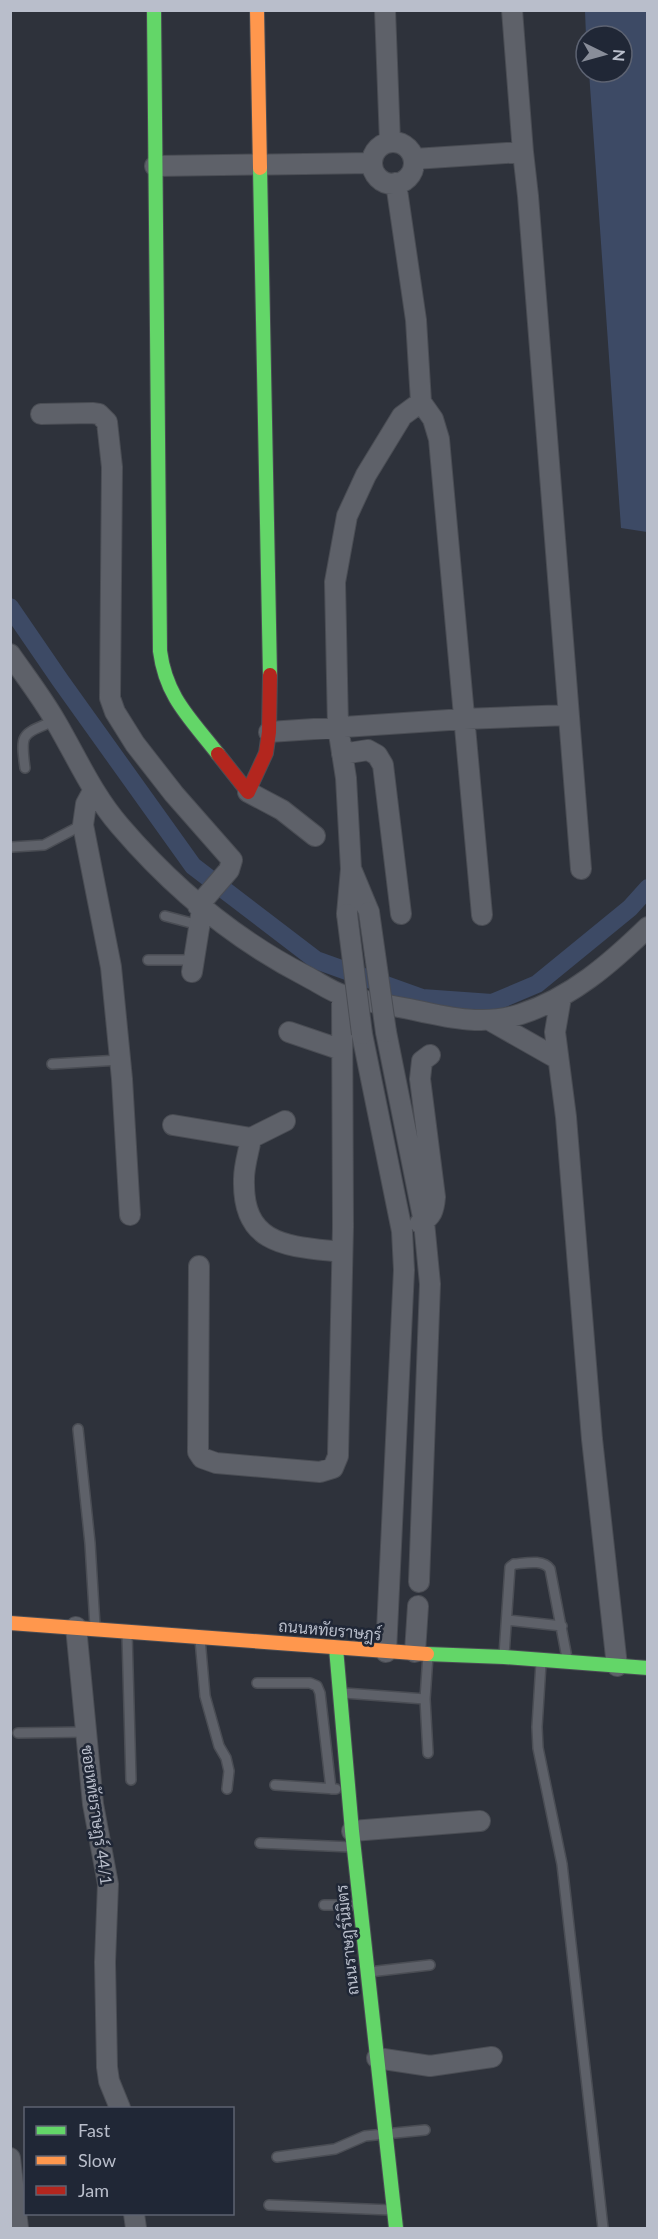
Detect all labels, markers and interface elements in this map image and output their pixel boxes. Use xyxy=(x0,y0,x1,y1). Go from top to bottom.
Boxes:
north arrow xyxy=(574,24,634,84)
text: N xyxy=(609,48,629,62)
street label: ถนนหทัยราษฎร์ xyxy=(278,1614,383,1645)
street label: ซอยหทัยราษฎร์ 44/1 xyxy=(76,1743,119,1886)
street label: ถนนราษฎร์นิมิตร xyxy=(329,1883,364,1996)
legend xyxy=(24,2107,234,2215)
text: Fast xyxy=(78,2119,111,2141)
text: Slow xyxy=(78,2149,116,2171)
text: Jam xyxy=(78,2179,109,2201)

